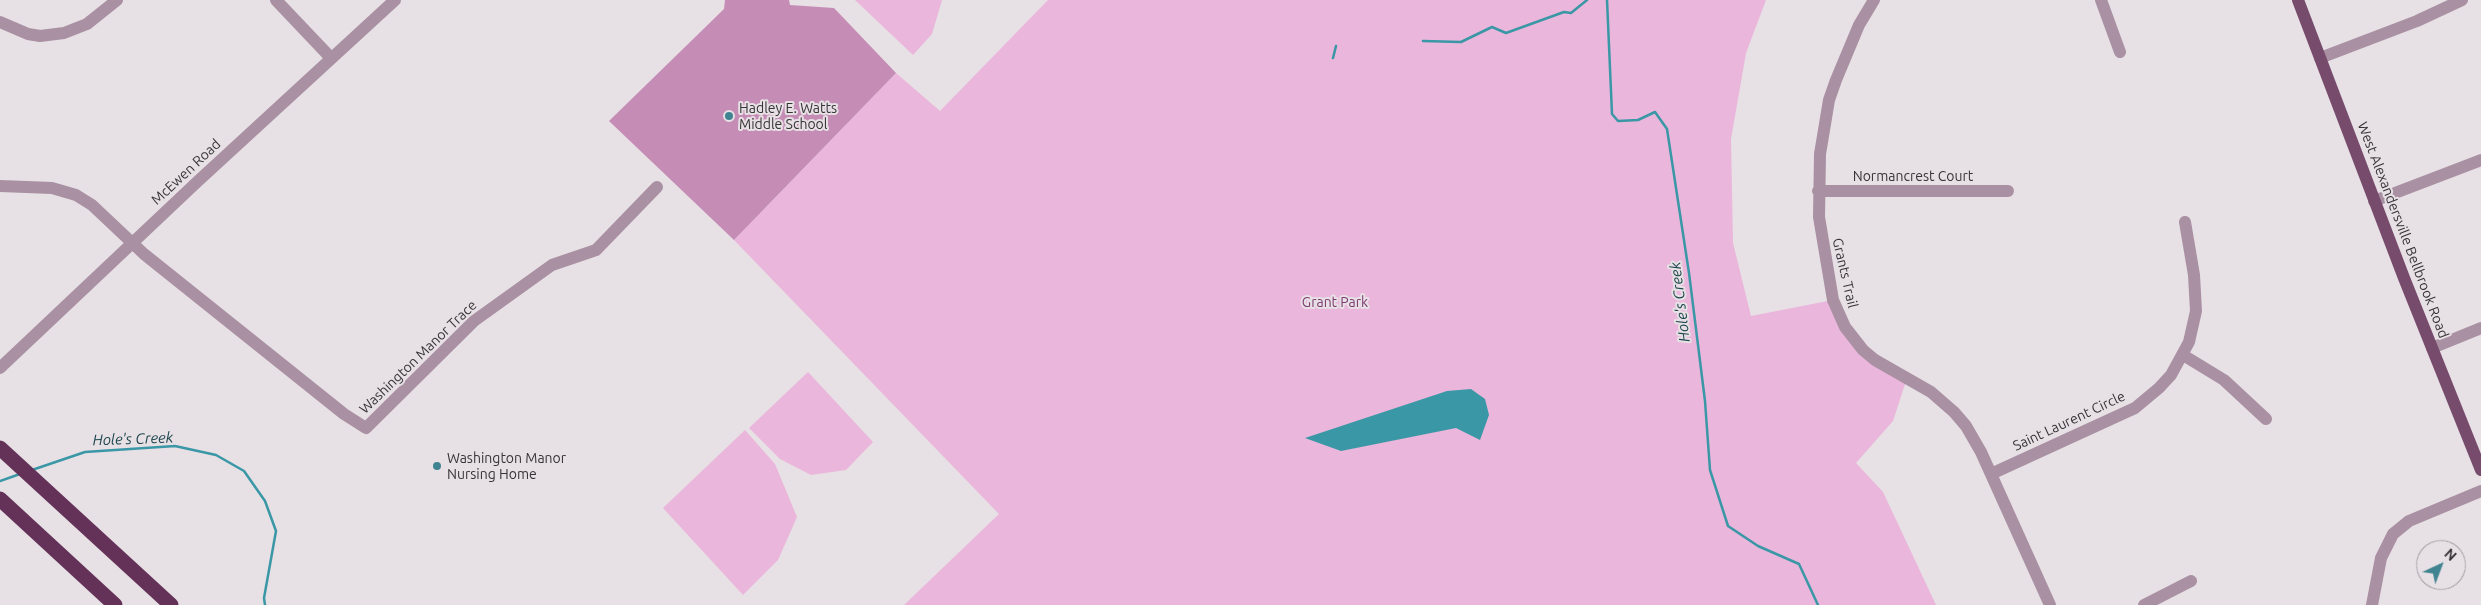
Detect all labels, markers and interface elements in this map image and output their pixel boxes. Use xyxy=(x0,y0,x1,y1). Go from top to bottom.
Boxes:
place label: Hadley E. Watts Middle School xyxy=(739,100,837,132)
marker: Hadley E. Watts Middle School xyxy=(723,110,735,122)
street label: West Alexandersville Bellbrook Road xyxy=(2354,120,2452,340)
street label: McEwen Road xyxy=(148,136,224,208)
street label: Normancrest Court xyxy=(1853,168,1973,184)
street label: Grants Trail xyxy=(1829,236,1861,310)
water label: Hole's Creek xyxy=(1666,261,1694,343)
park label: Grant Park xyxy=(1302,294,1368,310)
street label: Washington Manor Trace xyxy=(356,297,480,417)
street label: Saint Laurent Circle xyxy=(2010,388,2128,454)
water label: Hole's Creek xyxy=(92,429,174,449)
place label: Washington Manor Nursing Home xyxy=(447,450,566,482)
marker: Washington Manor Nursing Home xyxy=(431,460,443,472)
north arrow xyxy=(2416,540,2466,590)
text: N xyxy=(2441,545,2460,564)

